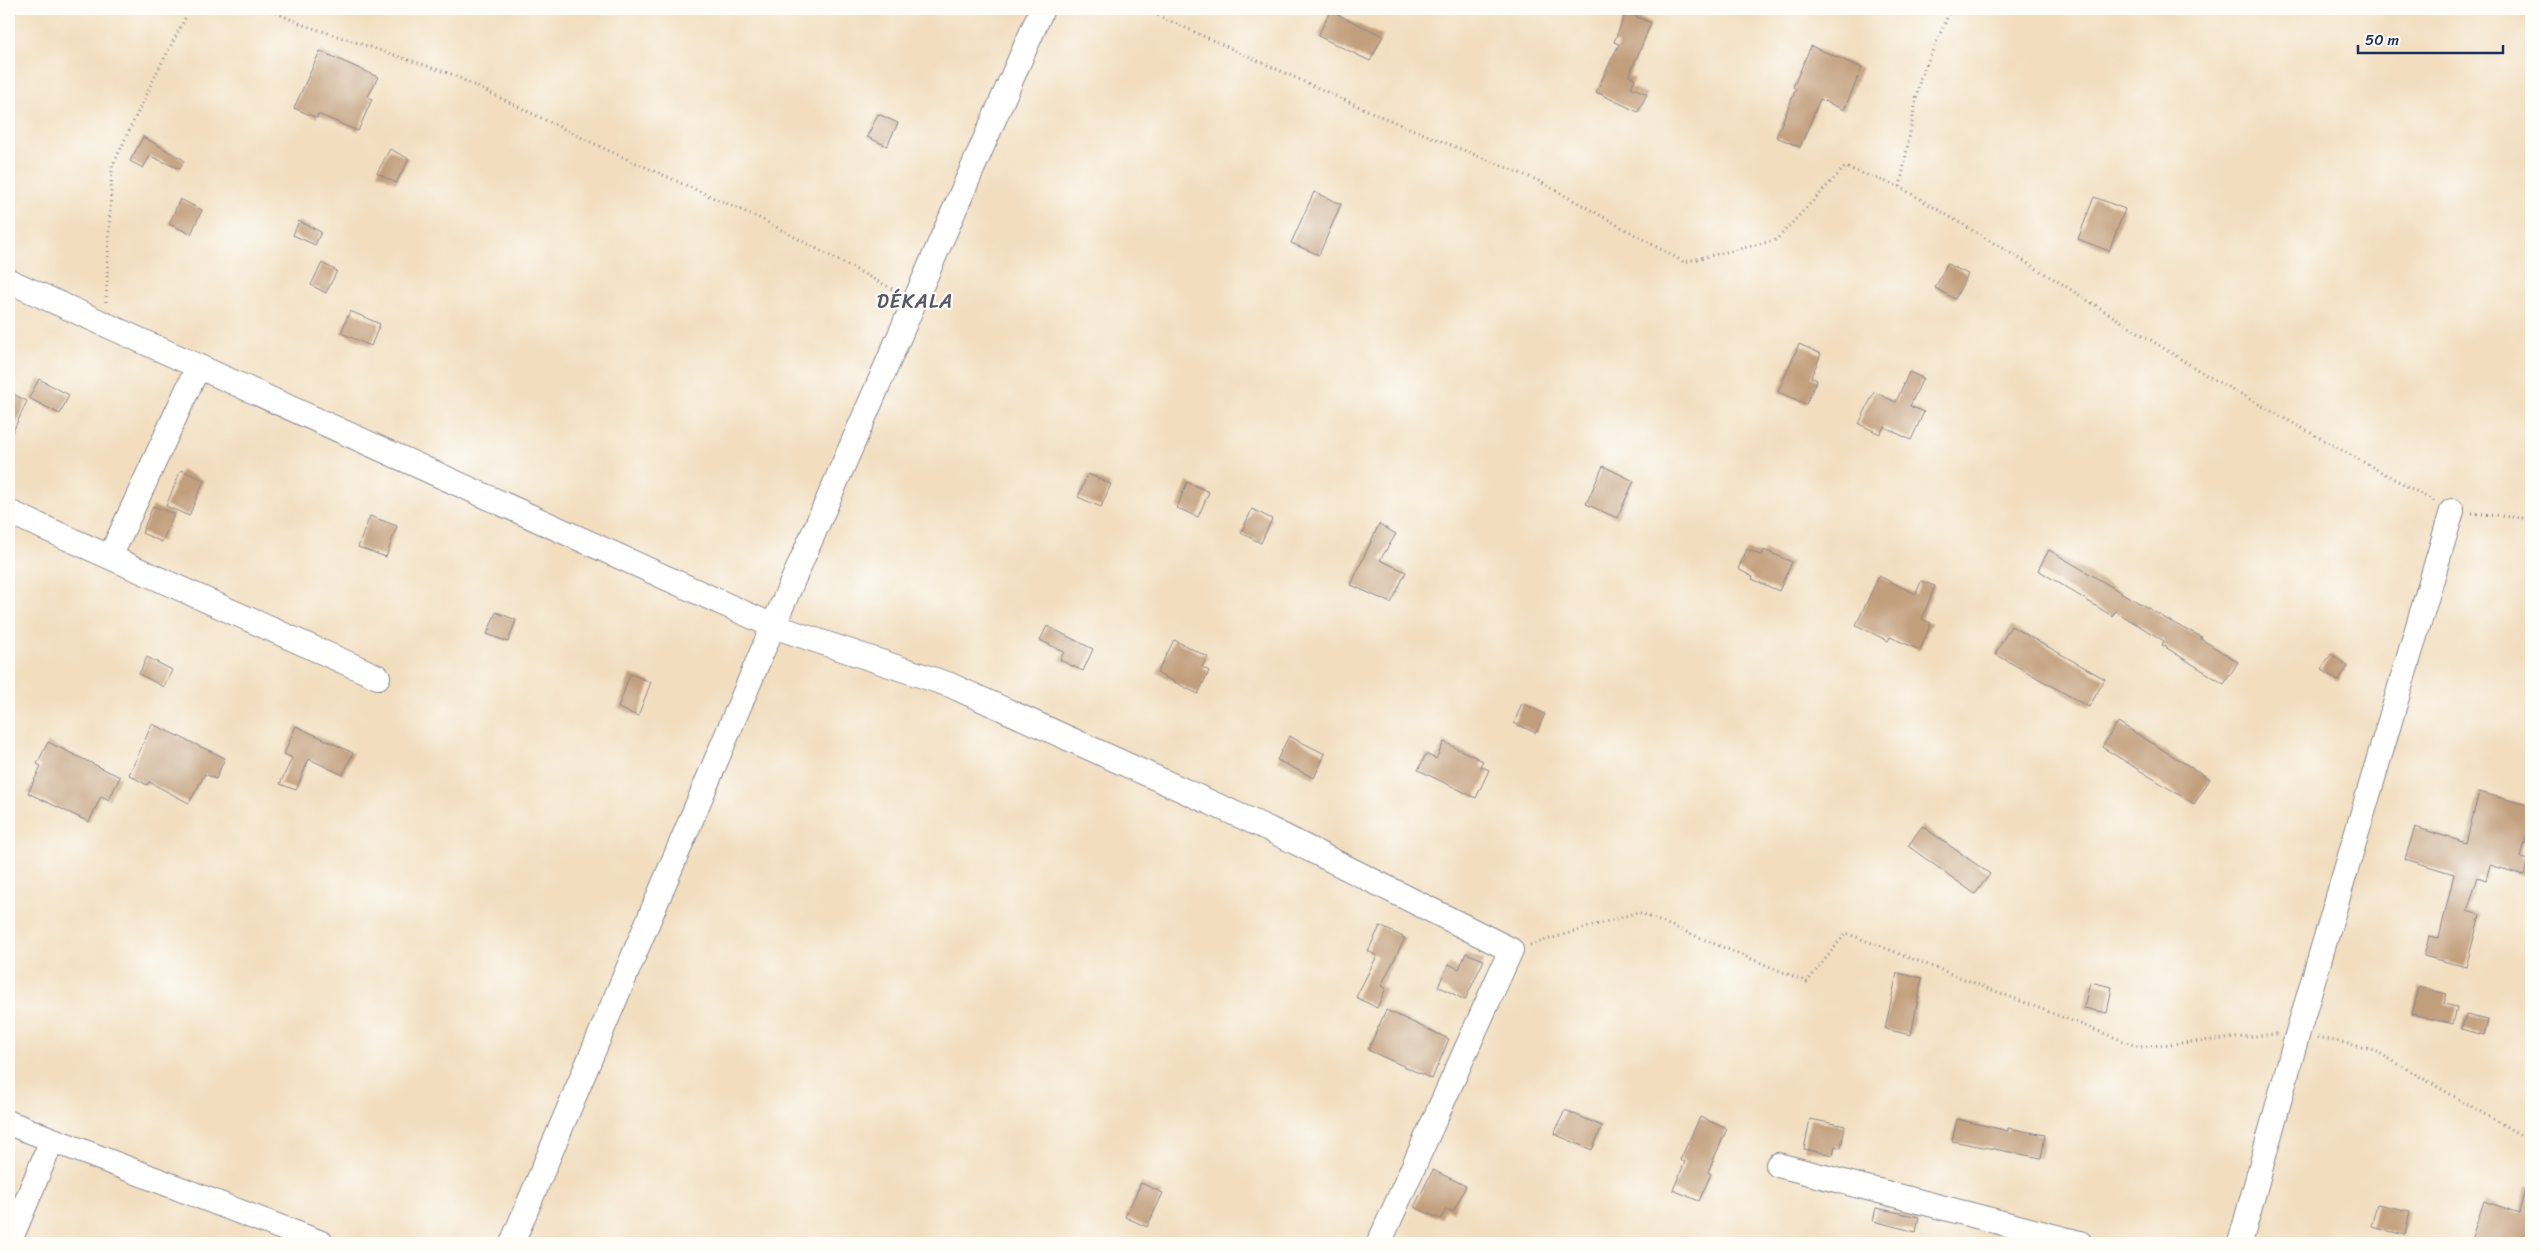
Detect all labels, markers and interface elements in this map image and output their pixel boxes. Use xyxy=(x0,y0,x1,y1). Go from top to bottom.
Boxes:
scale bar xyxy=(2358,22,2502,54)
text: 50 m xyxy=(2365,27,2400,53)
district label: DÉKALA xyxy=(877,284,953,319)

